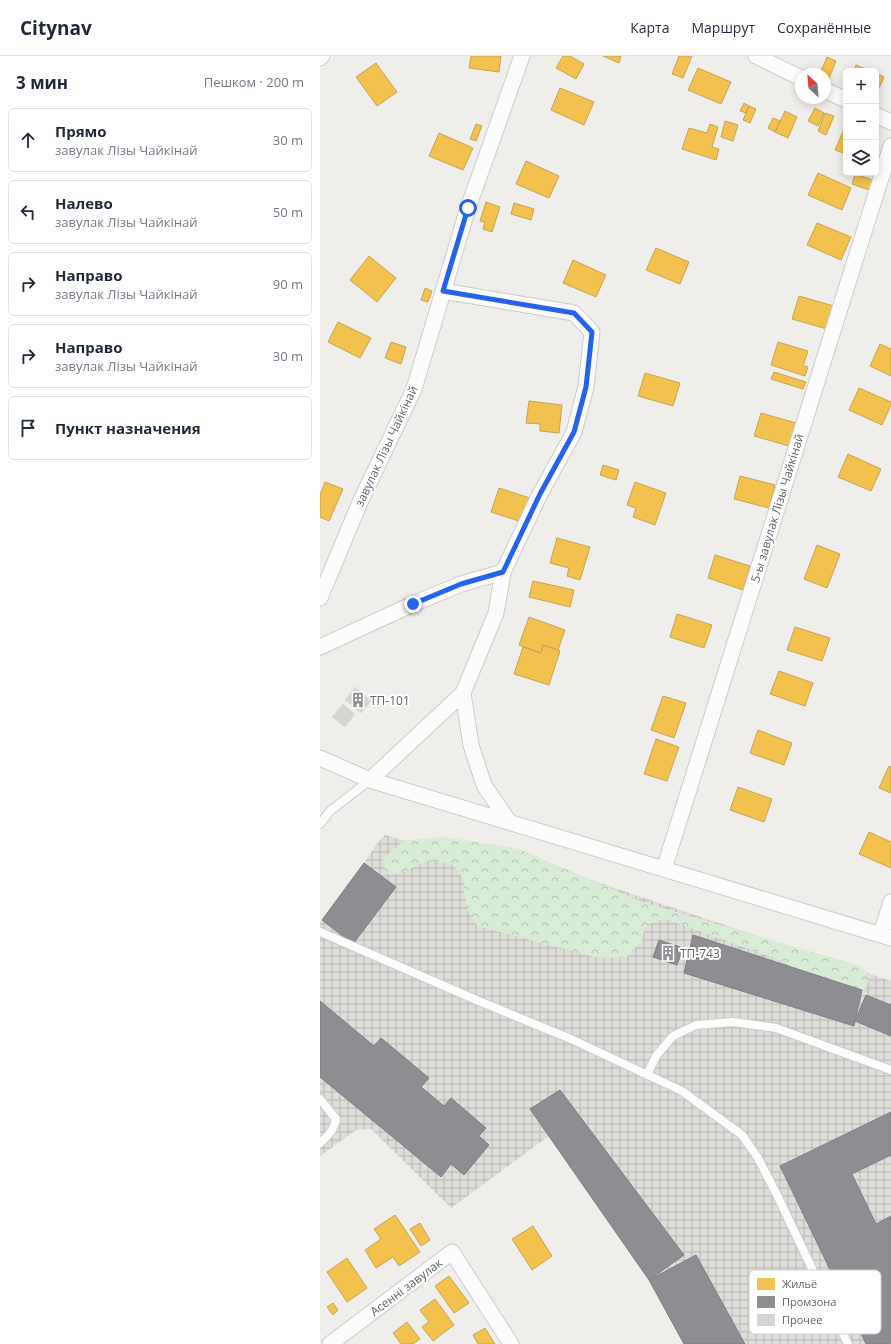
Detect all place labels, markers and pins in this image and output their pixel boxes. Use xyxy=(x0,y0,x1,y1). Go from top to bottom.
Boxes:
building icon: ТП-101 xyxy=(349,691,367,709)
place label: ТП-101 xyxy=(370,692,410,709)
building icon: ТП-743 xyxy=(659,944,677,962)
place label: ТП-743 xyxy=(680,945,720,962)

